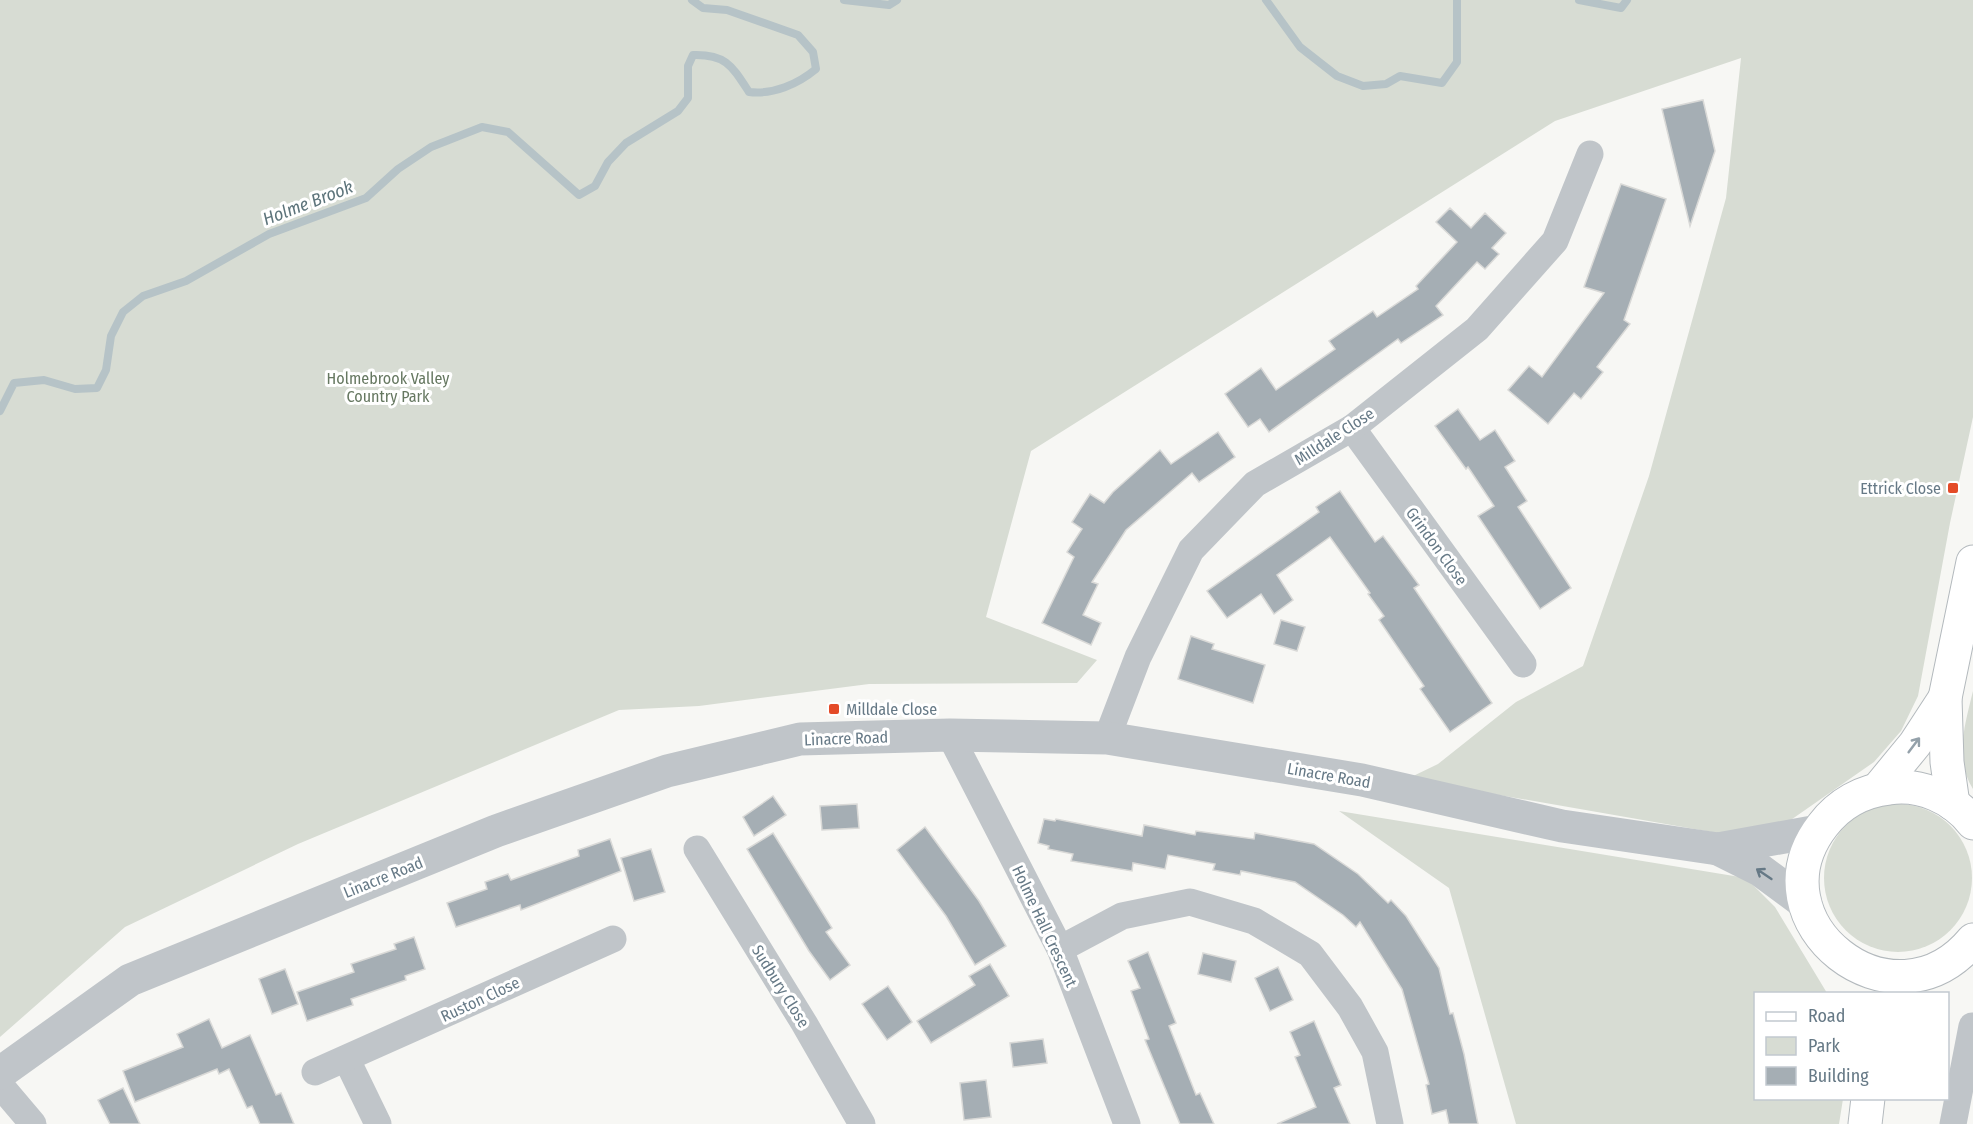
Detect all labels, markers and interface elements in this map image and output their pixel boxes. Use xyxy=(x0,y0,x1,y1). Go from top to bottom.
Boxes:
water label: Holme Brook xyxy=(260,176,356,230)
park label: Holmebrook Valley Country Park xyxy=(327,369,450,406)
street label: Milldale Close xyxy=(1291,404,1378,469)
place label: Ettrick Close xyxy=(1860,479,1941,498)
marker: Ettrick Close xyxy=(1946,481,1960,495)
street label: Grindon Close xyxy=(1402,504,1471,589)
place label: Milldale Close xyxy=(846,700,937,719)
marker: Milldale Close xyxy=(827,702,841,716)
street label: Linacre Road xyxy=(804,728,888,749)
one-way arrow xyxy=(1907,737,1920,753)
street label: Linacre Road xyxy=(1286,759,1372,792)
street label: Linacre Road xyxy=(341,853,426,902)
street label: Holme Hall Crescent xyxy=(1008,862,1081,991)
one-way arrow xyxy=(1756,868,1773,880)
street label: Sudbury Close xyxy=(748,942,813,1031)
street label: Ruston Close xyxy=(438,973,523,1026)
legend xyxy=(1754,992,1949,1100)
text: Road xyxy=(1808,1005,1845,1027)
text: Park xyxy=(1808,1035,1841,1057)
text: Building xyxy=(1808,1065,1869,1087)

